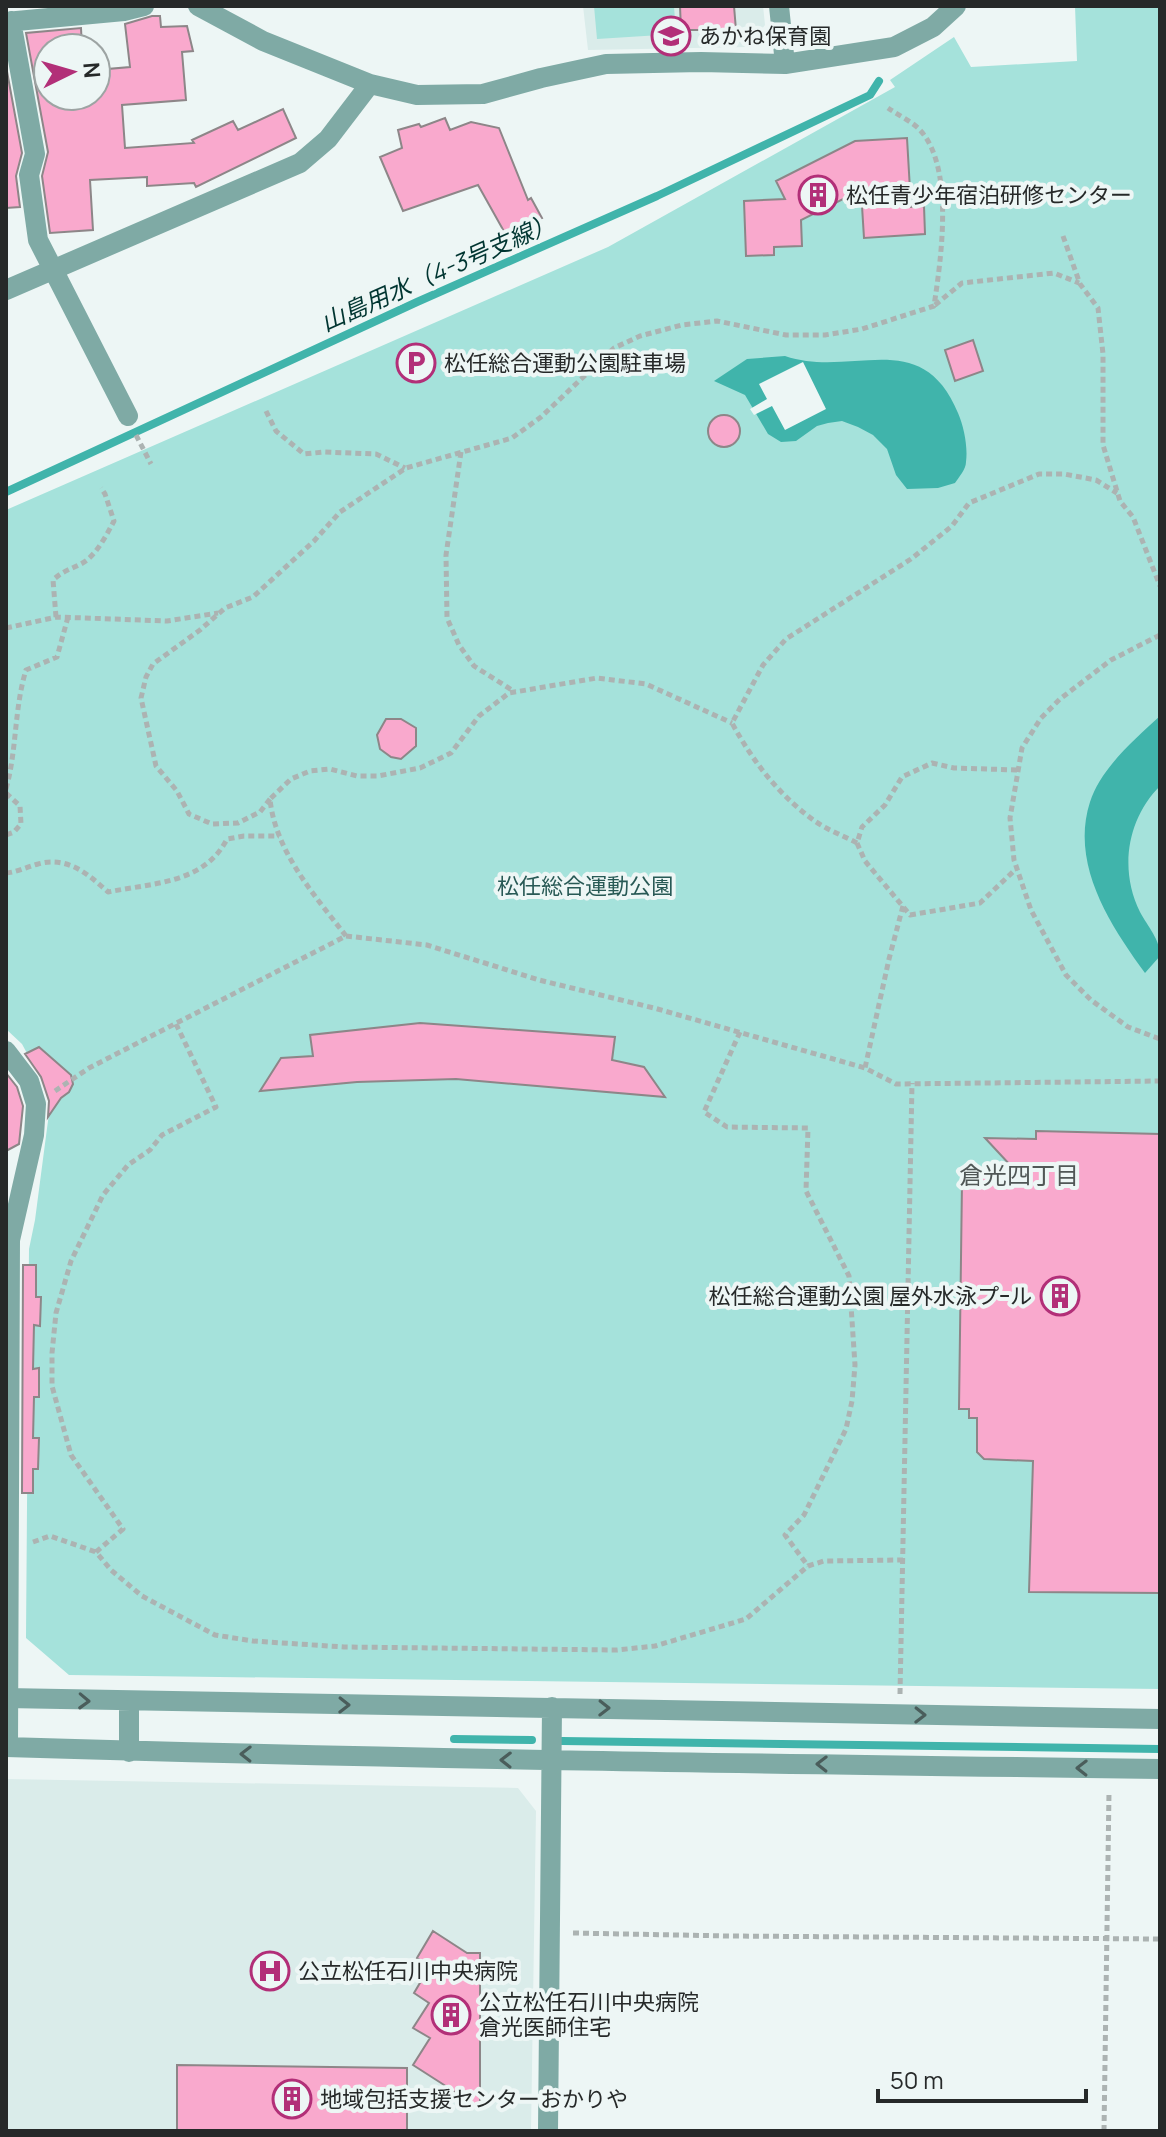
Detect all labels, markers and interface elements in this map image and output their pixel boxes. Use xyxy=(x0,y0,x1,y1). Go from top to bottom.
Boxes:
school or university icon: あかね保育園 xyxy=(650,15,692,57)
place label: あかね保育園 xyxy=(699,21,831,51)
north arrow xyxy=(32,32,112,112)
text: N xyxy=(76,61,108,79)
building icon: 松任青少年宿泊研修センター xyxy=(797,174,839,216)
place label: 松任青少年宿泊研修センター xyxy=(846,180,1132,210)
water label: 山島用水（4-3号支線） xyxy=(315,205,560,338)
parking icon: 松任総合運動公園駐車場 xyxy=(395,342,437,384)
place label: 松任総合運動公園駐車場 xyxy=(444,348,686,378)
park label: 松任総合運動公園 xyxy=(497,871,673,901)
district label: 倉光四丁目 xyxy=(959,1158,1079,1191)
building icon: 松任総合運動公園 屋外水泳プｰル xyxy=(1039,1275,1081,1317)
place label: 松任総合運動公園 屋外水泳プｰル xyxy=(709,1281,1032,1311)
one-way arrow xyxy=(78,1692,91,1709)
one-way arrow xyxy=(338,1696,351,1714)
one-way arrow xyxy=(598,1700,611,1717)
one-way arrow xyxy=(914,1706,927,1723)
one-way arrow xyxy=(239,1746,252,1763)
one-way arrow xyxy=(499,1751,512,1768)
one-way arrow xyxy=(815,1755,828,1773)
one-way arrow xyxy=(1075,1759,1088,1776)
hospital icon: 公立松任石川中央病院 xyxy=(249,1950,291,1992)
place label: 公立松任石川中央病院 xyxy=(298,1956,518,1986)
place label: 公立松任石川中央病院 倉光医師住宅 xyxy=(479,1987,699,2042)
building icon: 公立松任石川中央病院 倉光医師住宅 xyxy=(430,1994,472,2036)
scale bar xyxy=(878,2053,1086,2103)
text: 50 m xyxy=(890,2063,944,2096)
building icon: 地域包括支援センターおかりや xyxy=(271,2078,313,2120)
place label: 地域包括支援センターおかりや xyxy=(320,2084,628,2114)

